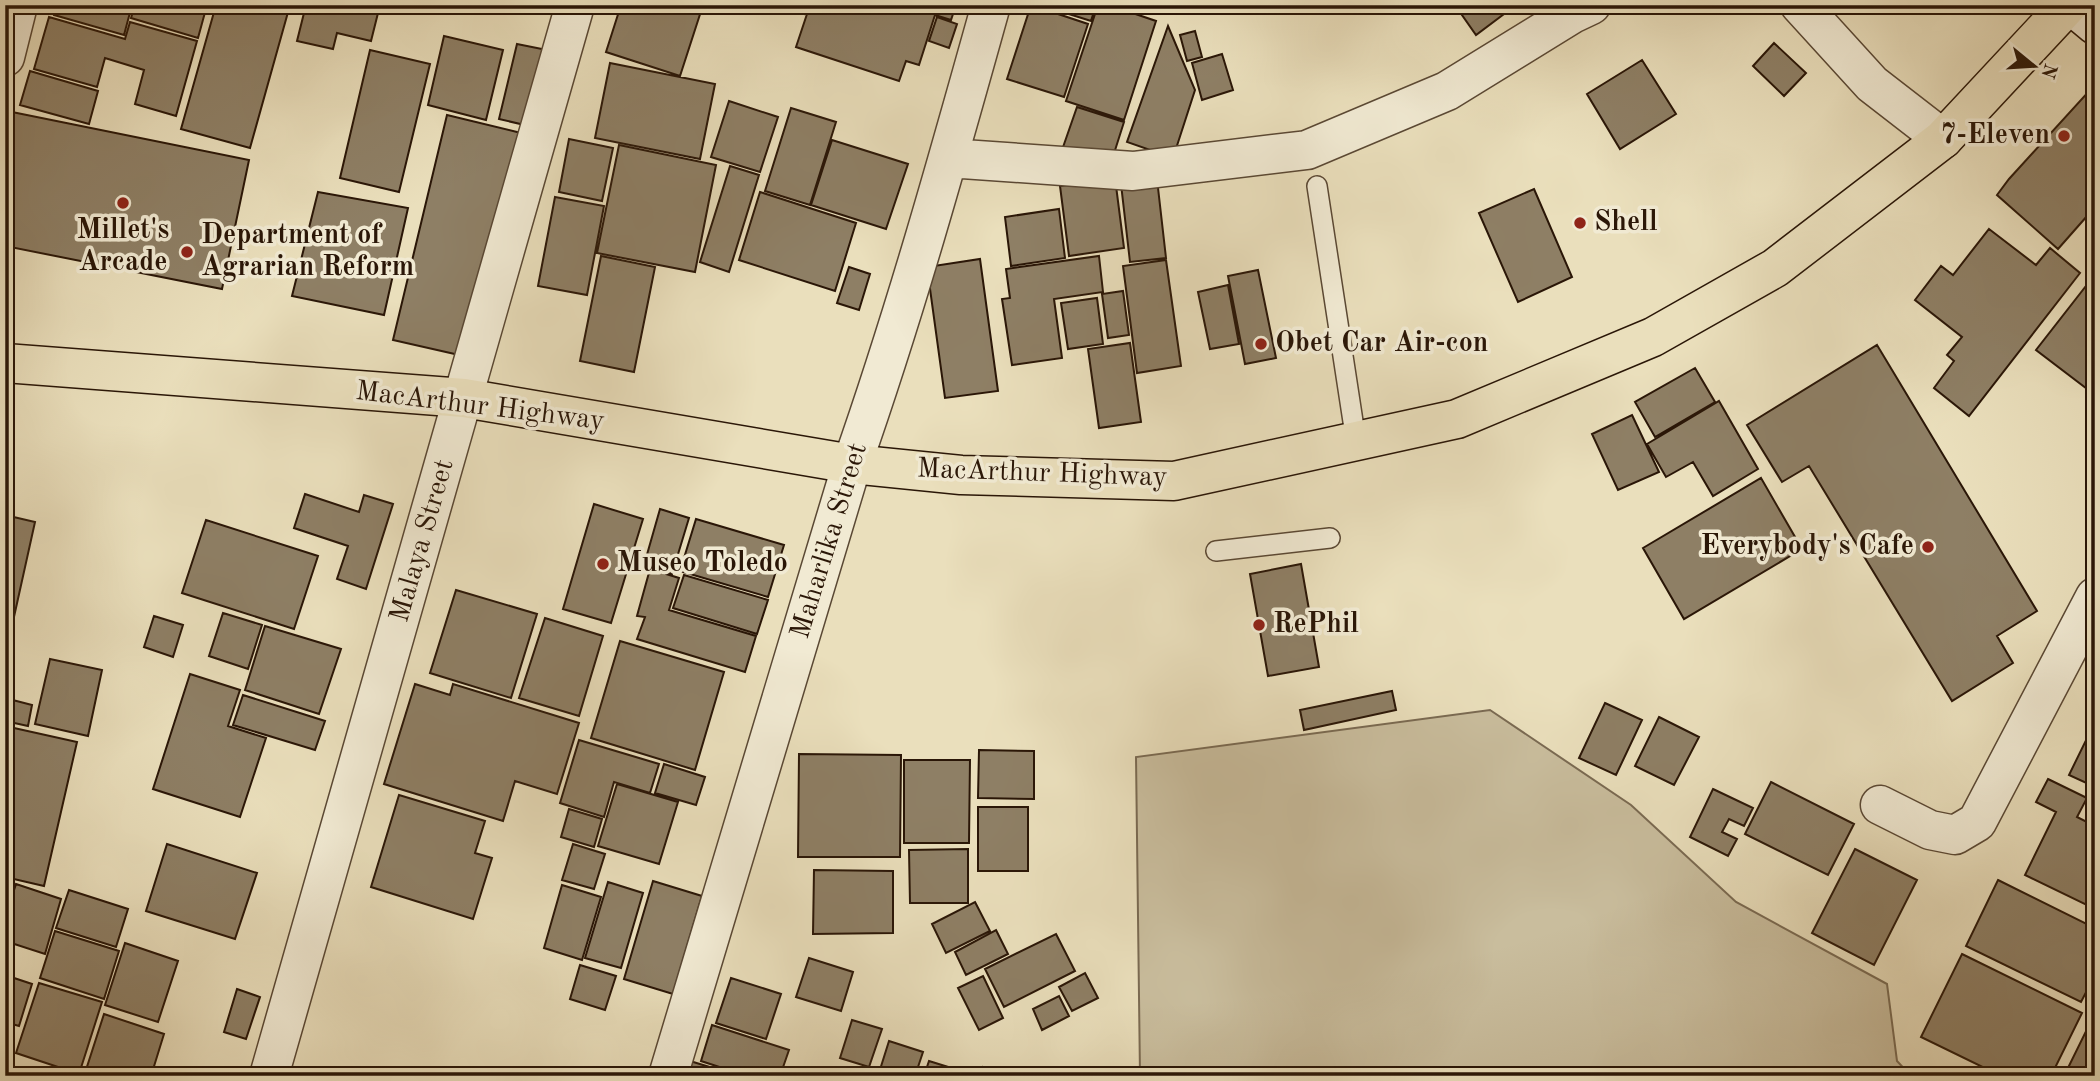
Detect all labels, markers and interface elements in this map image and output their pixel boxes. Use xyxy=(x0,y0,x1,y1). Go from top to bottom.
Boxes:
north arrow xyxy=(1998,32,2068,102)
text: N xyxy=(2036,61,2059,81)
place label: 7-Eleven xyxy=(1940,122,2050,150)
marker: 7-Eleven xyxy=(2056,128,2072,144)
marker: Millet's Arcade xyxy=(115,195,131,211)
place label: Shell xyxy=(1594,209,1658,237)
marker: Shell xyxy=(1572,215,1588,231)
place label: Millet's Arcade xyxy=(77,217,169,277)
place label: Department of Agrarian Reform xyxy=(201,222,414,282)
marker: Department of Agrarian Reform xyxy=(179,244,195,260)
place label: Obet Car Air-con xyxy=(1275,330,1488,358)
marker: Obet Car Air-con xyxy=(1253,336,1269,352)
street label: MacArthur Highway xyxy=(354,378,606,436)
street label: Maharlika Street xyxy=(787,440,873,642)
street label: Malaya Street xyxy=(386,456,460,626)
street label: MacArthur Highway xyxy=(916,456,1168,492)
place label: Everybody's Cafe xyxy=(1700,533,1914,561)
marker: Everybody's Cafe xyxy=(1920,539,1936,555)
place label: Museo Toledo xyxy=(617,550,788,578)
marker: Museo Toledo xyxy=(595,556,611,572)
place label: RePhil xyxy=(1273,611,1359,639)
marker: RePhil xyxy=(1251,617,1267,633)

